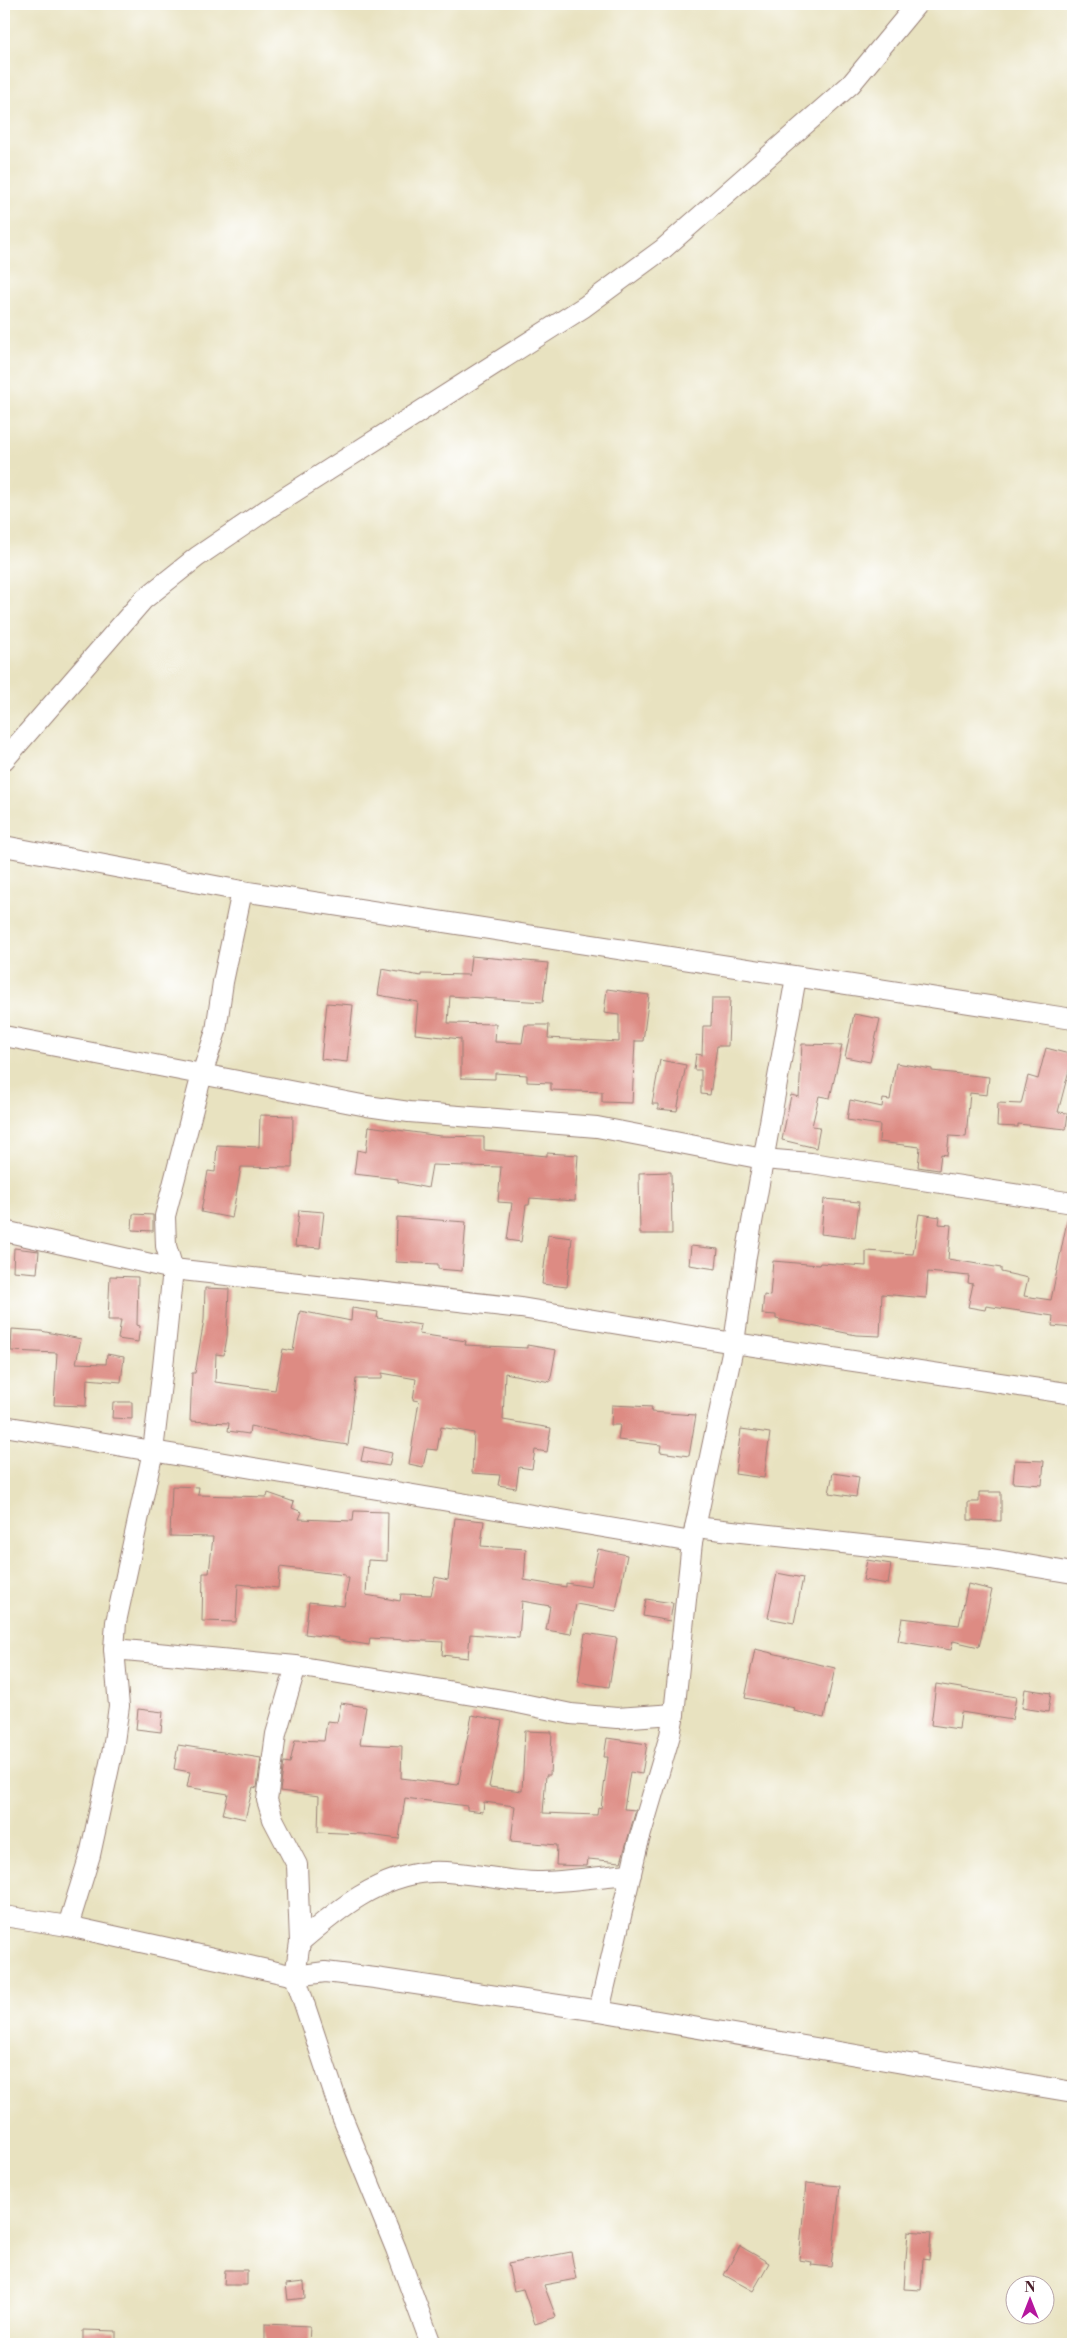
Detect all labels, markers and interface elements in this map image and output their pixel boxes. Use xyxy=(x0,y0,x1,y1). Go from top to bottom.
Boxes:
north arrow xyxy=(1004,2276,1054,2326)
text: N xyxy=(1024,2279,1036,2297)

